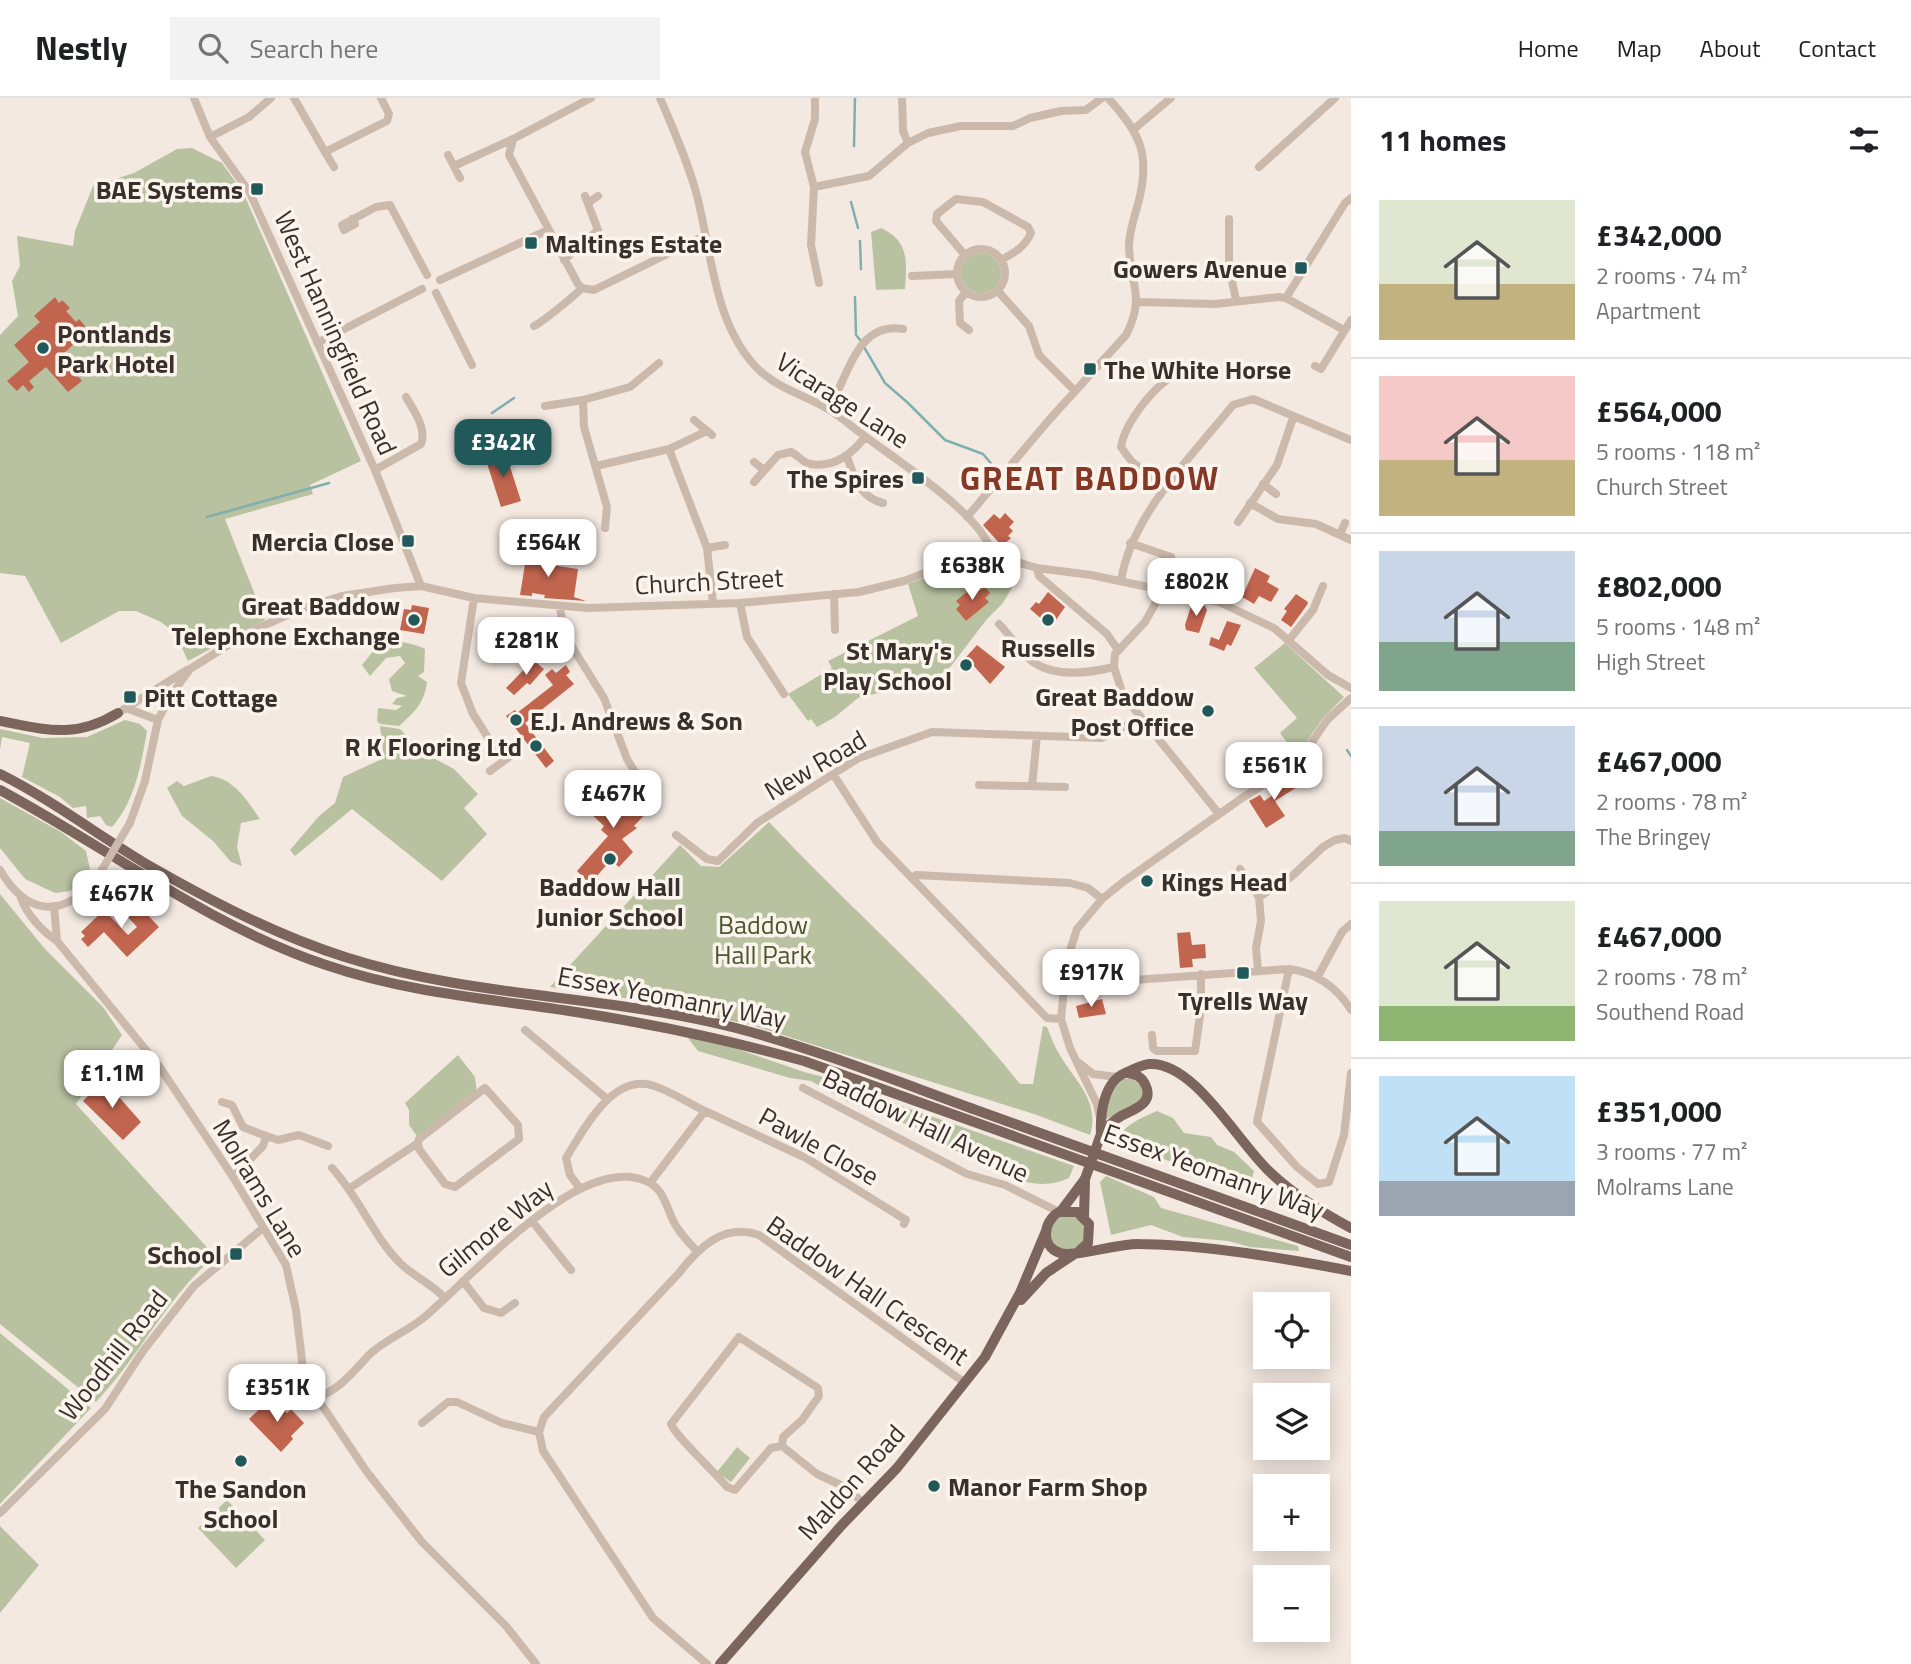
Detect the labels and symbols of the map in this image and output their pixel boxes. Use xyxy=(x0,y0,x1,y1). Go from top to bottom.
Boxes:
place label: BAE Systems xyxy=(96,170,243,209)
marker: BAE Systems xyxy=(249,181,265,197)
street label: West Hanningfield Road xyxy=(265,205,407,461)
place label: Maltings Estate xyxy=(545,224,722,263)
marker: Maltings Estate xyxy=(523,235,539,251)
place label: Gowers Avenue xyxy=(1113,249,1287,288)
marker: Gowers Avenue xyxy=(1293,260,1309,276)
place label: Pontlands Park Hotel xyxy=(57,314,175,383)
marker: Pontlands Park Hotel xyxy=(35,340,51,356)
street label: Vicarage Lane xyxy=(769,342,917,458)
place label: The White Horse xyxy=(1104,350,1291,389)
marker: The White Horse xyxy=(1082,361,1098,377)
pin: £342K xyxy=(454,420,552,479)
district label: GREAT BADDOW xyxy=(960,453,1220,503)
place label: The Spires xyxy=(787,459,904,498)
marker: The Spires xyxy=(910,470,926,486)
pin: £564K xyxy=(499,519,597,579)
place label: Mercia Close xyxy=(251,522,394,561)
marker: Mercia Close xyxy=(400,533,416,549)
pin: £638K xyxy=(923,542,1021,602)
street label: Church Street xyxy=(634,558,784,604)
pin: £802K xyxy=(1147,559,1245,618)
place label: Great Baddow Telephone Exchange xyxy=(172,586,400,655)
marker: Great Baddow Telephone Exchange xyxy=(406,612,422,628)
marker: Russells xyxy=(1040,612,1056,628)
pin: £281K xyxy=(477,618,575,677)
place label: Russells xyxy=(1001,628,1095,667)
place label: St Mary's Play School xyxy=(823,631,952,700)
marker: St Mary's Play School xyxy=(958,657,974,673)
place label: Great Baddow Post Office xyxy=(1035,677,1194,746)
place label: Pitt Cottage xyxy=(144,678,278,717)
marker: Pitt Cottage xyxy=(122,689,138,705)
place label: E.J. Andrews & Son xyxy=(530,701,743,740)
marker: Great Baddow Post Office xyxy=(1200,703,1216,719)
marker: E.J. Andrews & Son xyxy=(508,712,524,728)
street label: New Road xyxy=(757,720,873,810)
place label: R K Flooring Ltd xyxy=(344,727,522,766)
marker: R K Flooring Ltd xyxy=(528,738,544,754)
pin: £561K xyxy=(1225,742,1323,802)
pin: £467K xyxy=(564,770,662,830)
marker: Baddow Hall Junior School xyxy=(602,851,618,867)
place label: Kings Head xyxy=(1161,862,1288,901)
place label: Baddow Hall Junior School xyxy=(536,867,684,936)
pin: £467K xyxy=(72,870,170,930)
marker: Kings Head xyxy=(1139,873,1155,889)
park label: Baddow Hall Park xyxy=(714,905,812,974)
pin: £917K xyxy=(1042,950,1140,1009)
street label: Essex Yeomanry Way xyxy=(554,956,790,1038)
marker: Tyrells Way xyxy=(1235,965,1251,981)
place label: Tyrells Way xyxy=(1178,981,1308,1020)
pin: £1.1M xyxy=(63,1051,161,1110)
street label: Baddow Hall Avenue xyxy=(816,1058,1036,1192)
street label: Pawle Close xyxy=(752,1097,886,1195)
street label: Molrams Lane xyxy=(203,1111,317,1265)
street label: Essex Yeomanry Way xyxy=(1098,1113,1330,1229)
street label: Gilmore Way xyxy=(429,1169,561,1287)
street label: Baddow Hall Crescent xyxy=(759,1205,977,1375)
place label: School xyxy=(147,1235,222,1274)
marker: School xyxy=(228,1246,244,1262)
street label: Woodhill Road xyxy=(49,1281,177,1429)
pin: £351K xyxy=(228,1364,326,1424)
street label: Maldon Road xyxy=(788,1415,914,1549)
marker: The Sandon School xyxy=(233,1453,249,1469)
place label: Manor Farm Shop xyxy=(948,1467,1148,1506)
place label: The Sandon School xyxy=(175,1469,307,1538)
marker: Manor Farm Shop xyxy=(926,1478,942,1494)

